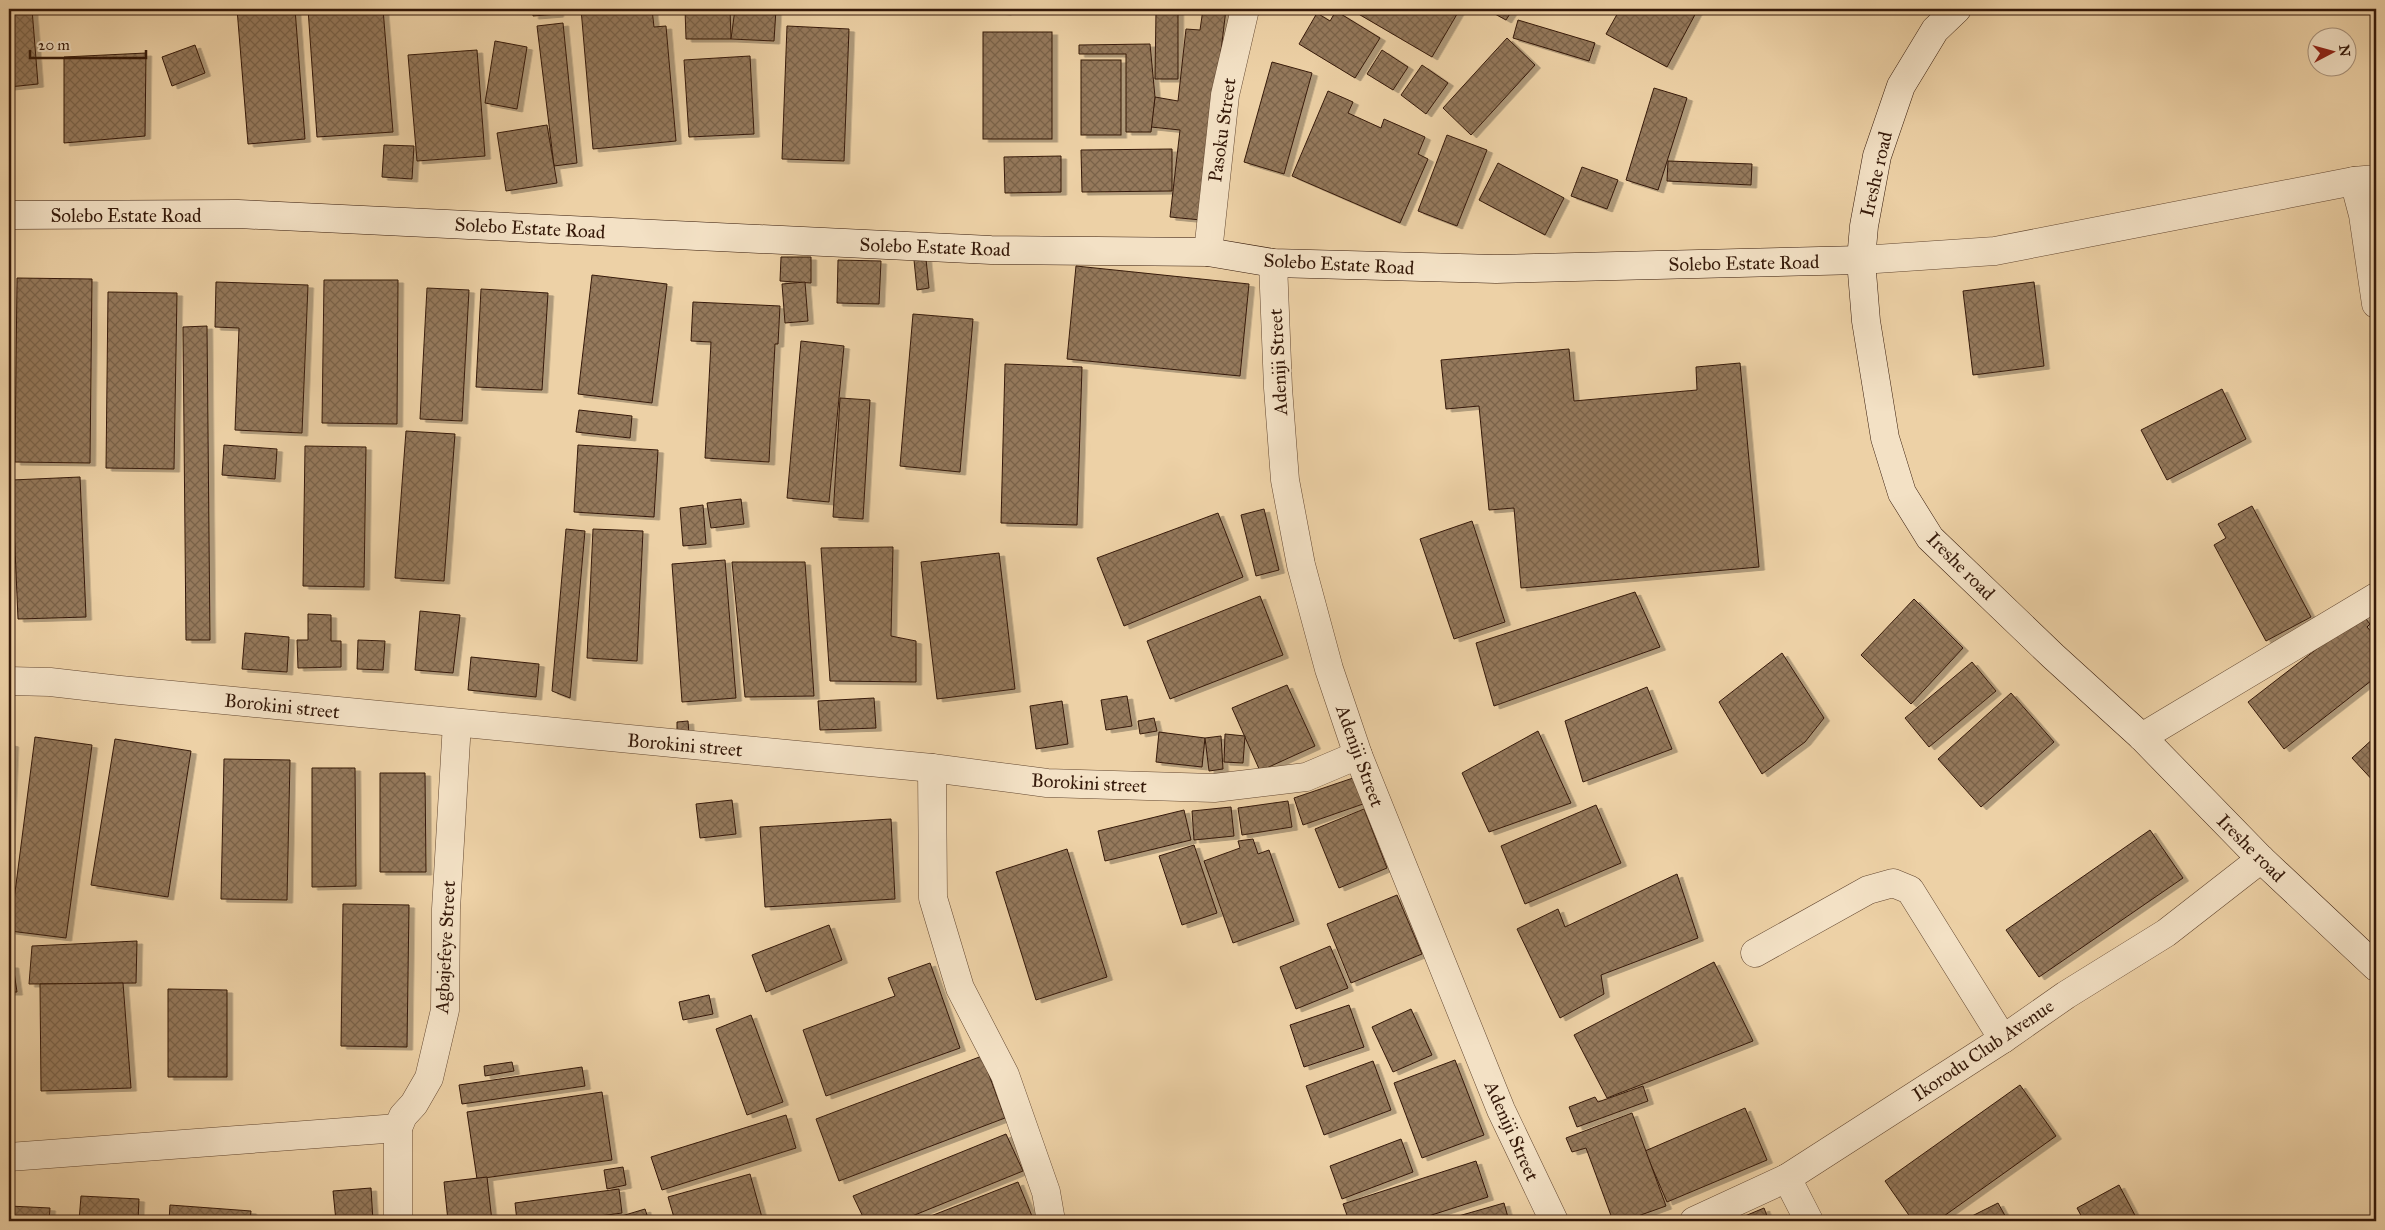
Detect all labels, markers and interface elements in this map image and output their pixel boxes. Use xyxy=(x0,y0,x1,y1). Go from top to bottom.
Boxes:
scale bar xyxy=(30,28,146,60)
north arrow xyxy=(2308,28,2358,78)
text: 20 m xyxy=(38,36,70,54)
text: N xyxy=(2335,44,2354,58)
street label: Pasoku Street xyxy=(1203,76,1241,184)
street label: Ireshe road xyxy=(1855,129,1897,219)
street label: Solebo Estate Road xyxy=(50,204,202,227)
street label: Solebo Estate Road xyxy=(454,213,607,243)
street label: Solebo Estate Road xyxy=(859,233,1011,261)
street label: Solebo Estate Road xyxy=(1263,249,1416,279)
street label: Solebo Estate Road xyxy=(1668,250,1820,276)
street label: Adeniji Street xyxy=(1264,308,1292,417)
street label: Ireshe road xyxy=(1922,527,2000,605)
street label: Borokini street xyxy=(223,689,341,724)
street label: Adeniji Street xyxy=(1331,701,1389,810)
street label: Borokini street xyxy=(626,729,744,762)
street label: Borokini street xyxy=(1031,768,1148,798)
street label: Ireshe road xyxy=(2212,809,2290,887)
street label: Agbajefeye Street xyxy=(430,880,461,1015)
street label: Ikorodu Club Avenue xyxy=(1908,994,2058,1106)
street label: Adeniji Street xyxy=(1479,1077,1544,1185)

